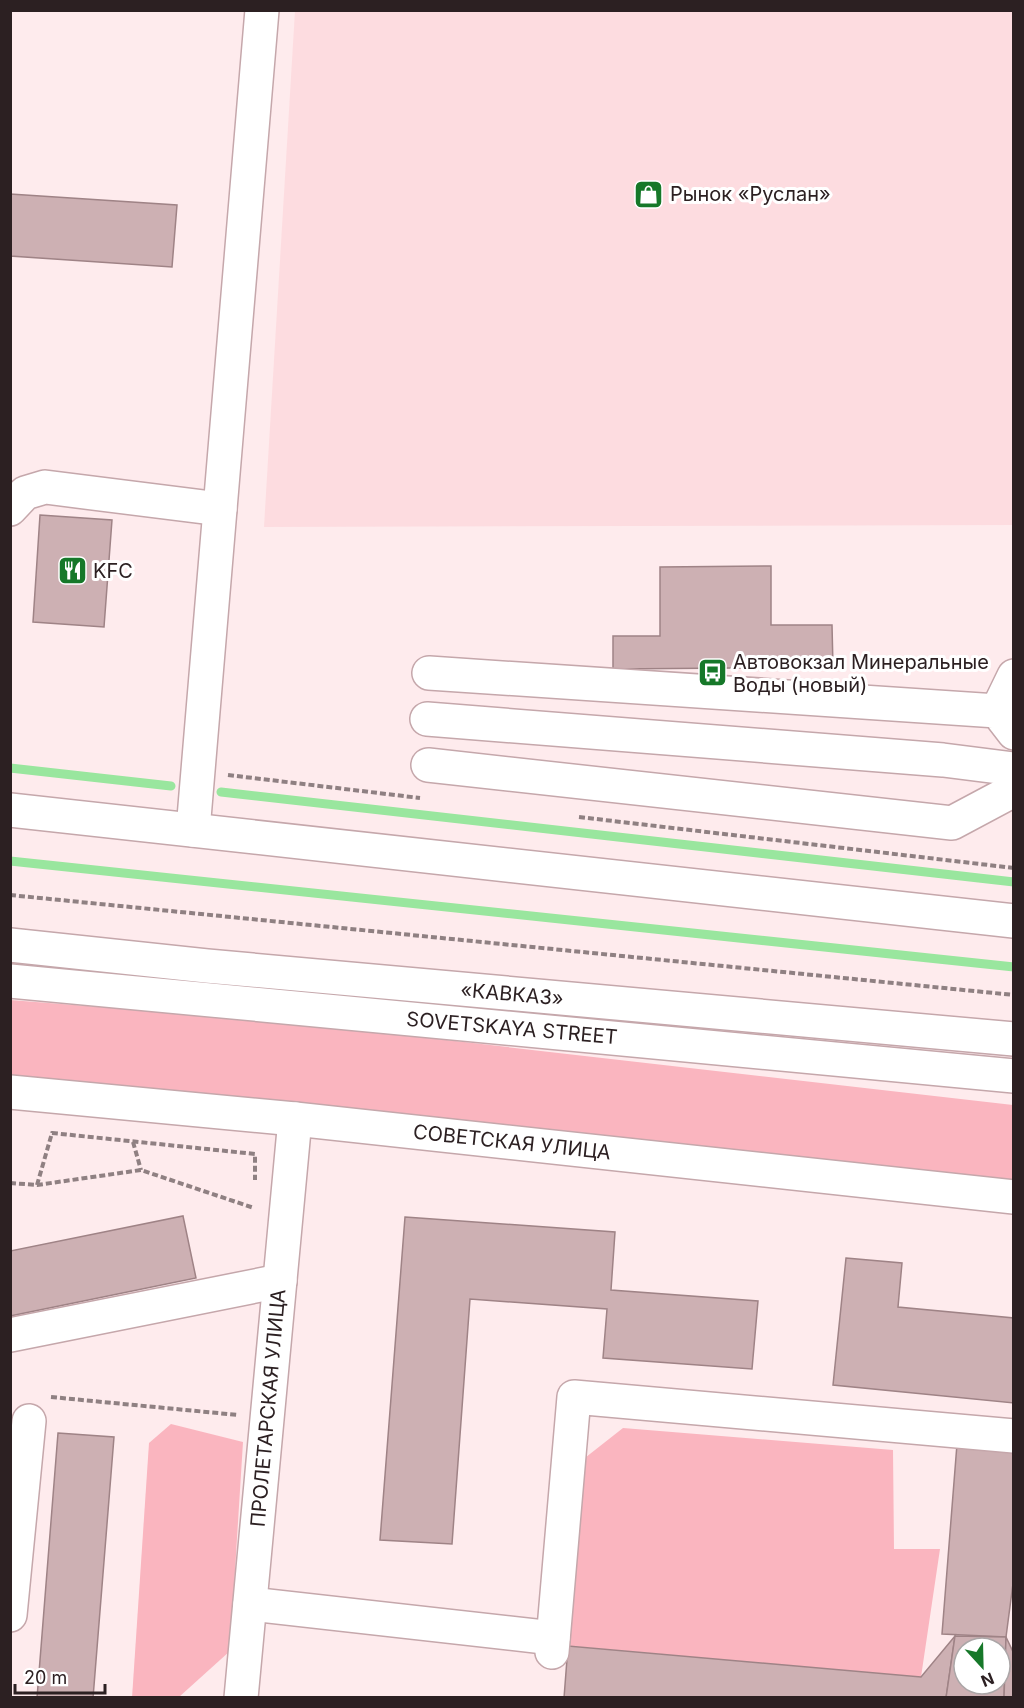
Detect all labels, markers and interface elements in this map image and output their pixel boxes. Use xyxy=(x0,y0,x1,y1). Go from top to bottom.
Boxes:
shop icon: Рынок «Руслан» xyxy=(633,178,665,210)
place label: Рынок «Руслан» xyxy=(670,182,831,206)
restaurant icon: KFC xyxy=(56,555,88,587)
place label: KFC xyxy=(93,559,133,583)
place label: Автовокзал Минеральные Воды (новый) xyxy=(733,650,989,697)
bus stop icon: Автовокзал Минеральные Воды (новый) xyxy=(696,657,728,689)
street label: «КАВКАЗ» xyxy=(460,978,564,1010)
street label: SOVETSKAYA STREET xyxy=(405,1007,619,1049)
street label: СОВЕТСКАЯ УЛИЦА xyxy=(412,1120,612,1164)
street label: ПРОЛЕТАРСКАЯ УЛИЦА xyxy=(246,1288,290,1528)
north arrow xyxy=(952,1636,1012,1696)
scale bar xyxy=(15,1657,105,1695)
text: 20 m xyxy=(24,1667,67,1688)
text: N xyxy=(978,1668,997,1691)

